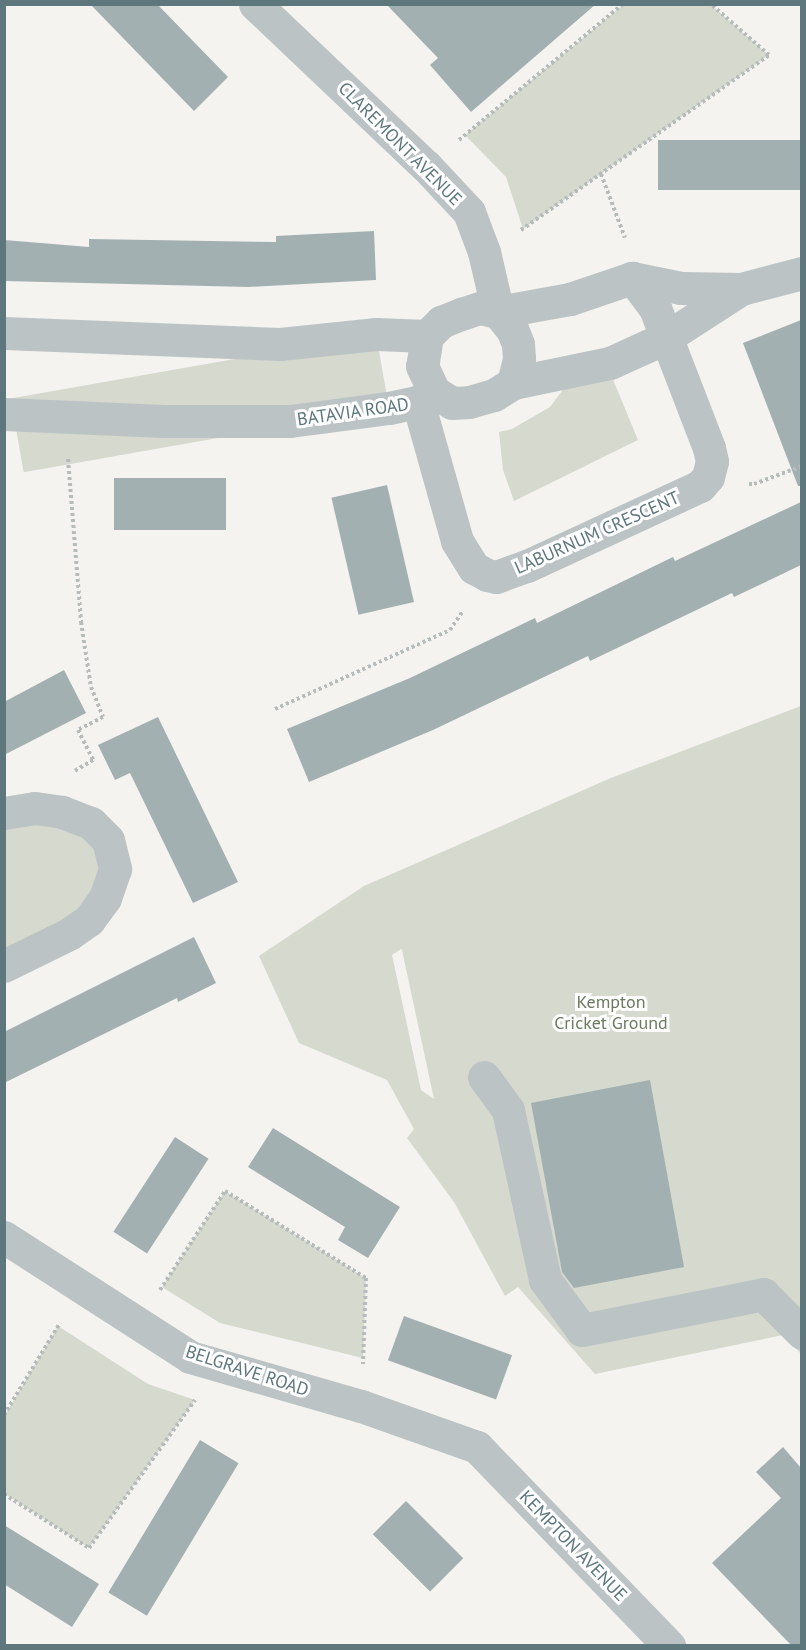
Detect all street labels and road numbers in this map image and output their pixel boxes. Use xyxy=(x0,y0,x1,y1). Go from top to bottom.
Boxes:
street label: CLAREMONT AVENUE xyxy=(333,77,467,211)
street label: BATAVIA ROAD xyxy=(295,393,411,431)
street label: LABURNUM CRESCENT xyxy=(511,487,683,579)
street label: BELGRAVE ROAD xyxy=(183,1341,311,1401)
street label: KEMPTON AVENUE xyxy=(514,1486,632,1606)

